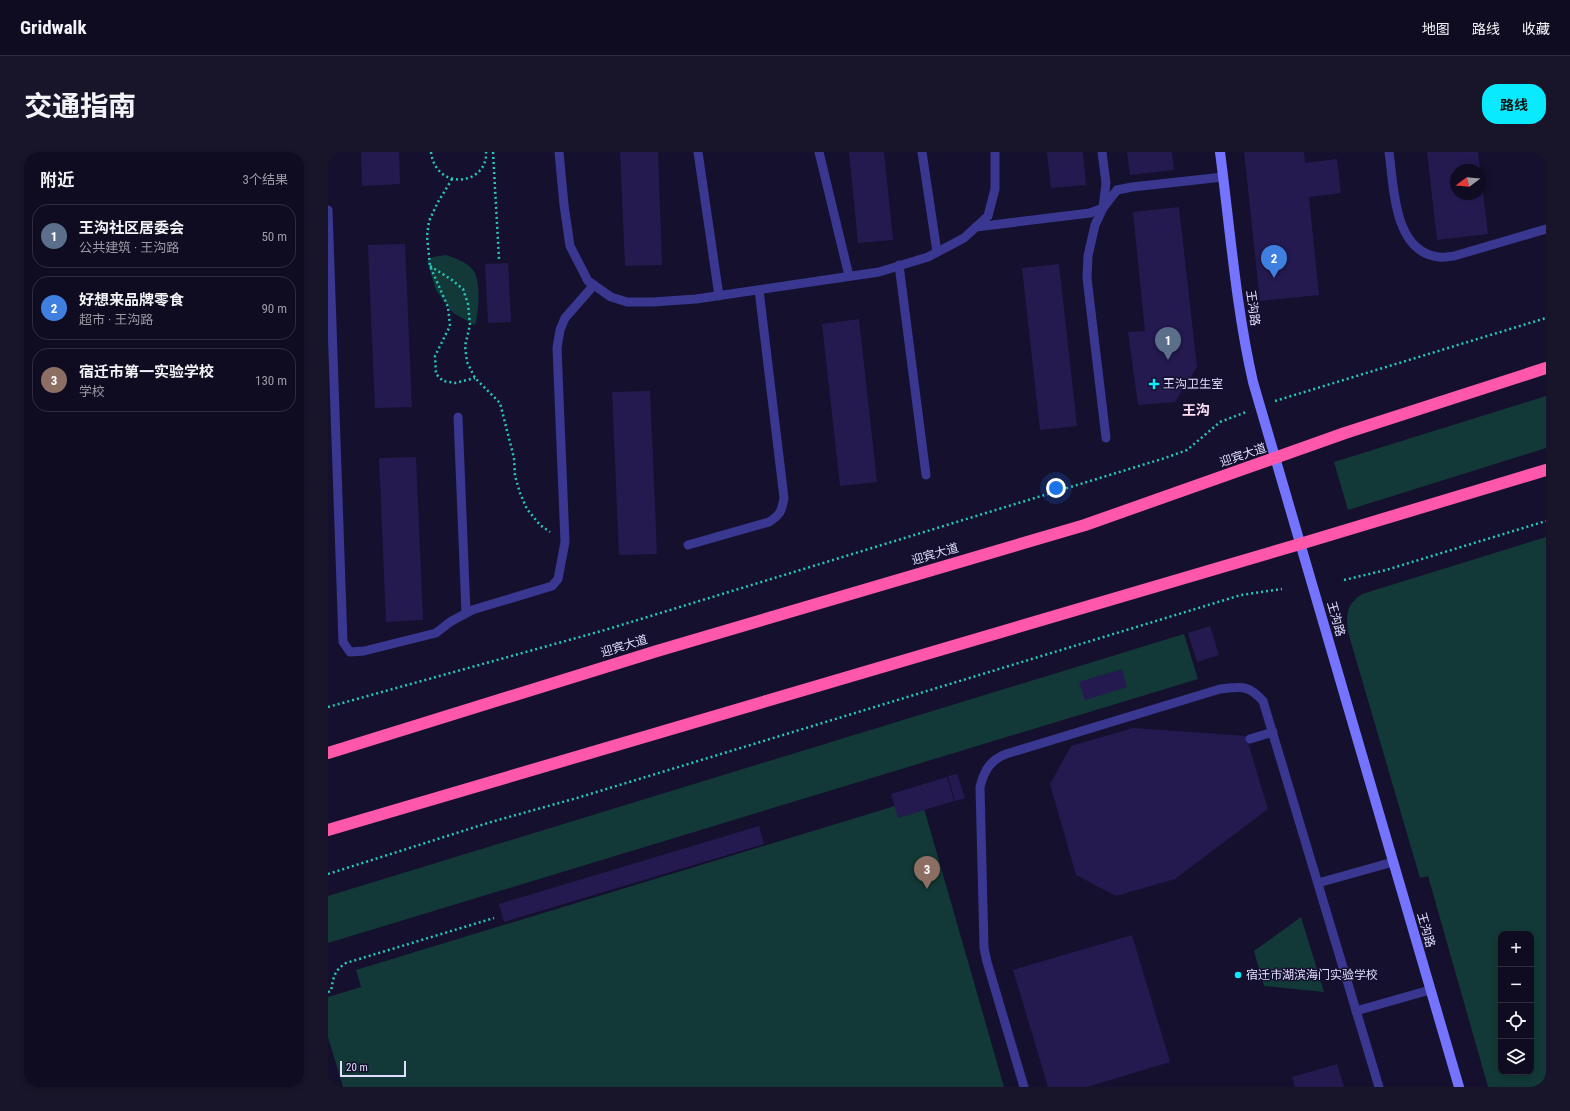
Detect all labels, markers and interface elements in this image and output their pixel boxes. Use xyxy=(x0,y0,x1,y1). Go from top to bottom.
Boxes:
text: Gridwalk xyxy=(20,16,86,39)
text: 地图 xyxy=(1422,21,1450,37)
text: 路线 xyxy=(1472,21,1500,37)
text: 收藏 xyxy=(1522,21,1550,37)
button: 路线 xyxy=(1482,84,1546,124)
text: 交通指南 xyxy=(24,90,136,123)
north arrow xyxy=(1450,164,1486,200)
text: 附近 xyxy=(40,170,74,190)
text: 3个结果 xyxy=(243,172,288,187)
text: 王沟社区居委会 xyxy=(79,219,184,237)
text: 1 xyxy=(51,229,57,244)
text: 50 m xyxy=(261,229,287,244)
text: 公共建筑 · 王沟路 xyxy=(79,240,179,255)
pin: 2 xyxy=(1261,245,1287,278)
street label: 王沟路 xyxy=(1244,289,1262,327)
text: 好想来品牌零食 xyxy=(79,291,184,309)
text: 2 xyxy=(51,301,57,316)
text: 90 m xyxy=(261,301,287,316)
text: 超市 · 王沟路 xyxy=(79,312,153,327)
pin: 1 xyxy=(1155,327,1181,360)
text: 宿迁市第一实验学校 xyxy=(79,363,214,381)
text: 3 xyxy=(51,373,57,388)
text: 130 m xyxy=(255,373,287,388)
place label: 王沟卫生室 xyxy=(1163,377,1223,391)
marker: 王沟卫生室 xyxy=(1148,378,1160,390)
text: 学校 xyxy=(79,384,105,399)
district label: 王沟 xyxy=(1182,402,1210,418)
street label: 迎宾大道 xyxy=(1218,441,1268,469)
your location xyxy=(1046,478,1066,498)
street label: 迎宾大道 xyxy=(910,541,960,567)
street label: 王沟路 xyxy=(1324,600,1348,638)
street label: 迎宾大道 xyxy=(599,632,649,660)
pin: 3 xyxy=(914,856,940,889)
street label: 王沟路 xyxy=(1414,911,1438,949)
map controls xyxy=(1498,931,1534,1075)
button: + xyxy=(1498,931,1534,967)
button: − xyxy=(1498,967,1534,1003)
place label: 宿迁市湖滨海门实验学校 xyxy=(1246,968,1378,982)
marker: 宿迁市湖滨海门实验学校 xyxy=(1233,970,1243,980)
button: locate xyxy=(1498,1003,1534,1039)
button: layers xyxy=(1498,1039,1534,1075)
scale bar xyxy=(340,1059,406,1078)
text: 20 m xyxy=(346,1061,368,1074)

